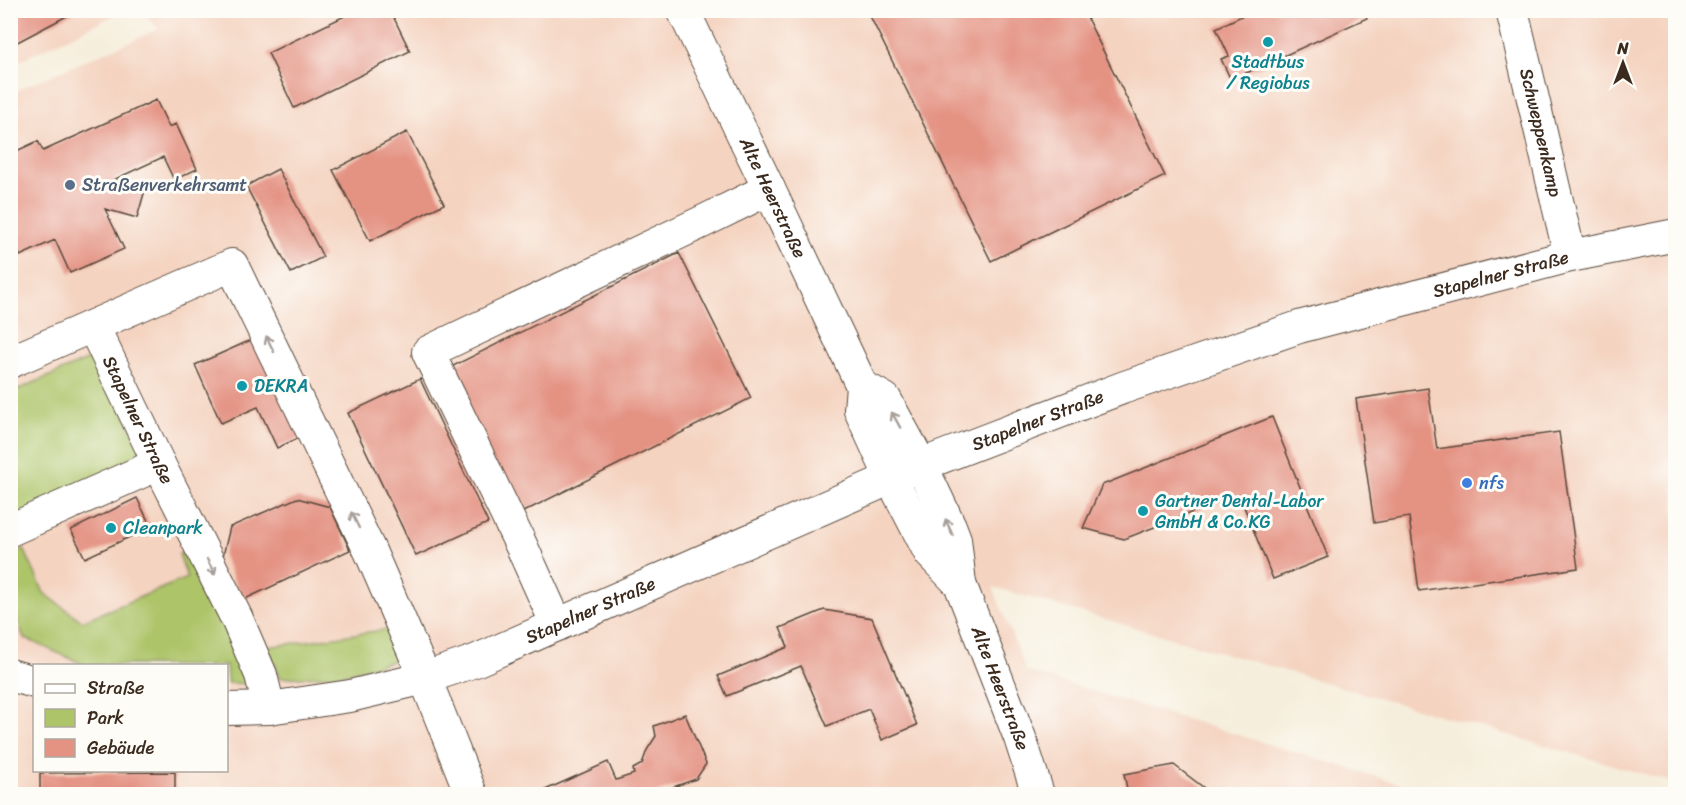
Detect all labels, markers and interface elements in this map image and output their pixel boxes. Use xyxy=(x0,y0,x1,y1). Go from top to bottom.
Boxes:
north arrow xyxy=(1593,33,1653,93)
text: N xyxy=(1616,34,1629,63)
marker: Stadtbus / Regiobus xyxy=(1261,35,1275,49)
place label: Stadtbus / Regiobus xyxy=(1226,46,1310,99)
street label: Schweppenkamp xyxy=(1510,65,1572,201)
street label: Alte Heerstraße xyxy=(730,131,815,264)
place label: Straßenverkehrsamt xyxy=(82,169,247,201)
marker: Straßenverkehrsamt xyxy=(63,178,77,192)
street label: Stapelner Straße xyxy=(1429,241,1572,307)
one-way arrow xyxy=(264,336,275,354)
street label: Stapelner Straße xyxy=(93,350,183,490)
place label: DEKRA xyxy=(254,370,308,402)
marker: DEKRA xyxy=(235,379,249,393)
street label: Stapelner Straße xyxy=(967,380,1109,460)
one-way arrow xyxy=(890,412,902,429)
place label: nfs xyxy=(1479,467,1505,499)
marker: nfs xyxy=(1460,476,1474,490)
place label: Gartner Dental-Labor GmbH & Co.KG xyxy=(1155,485,1325,538)
marker: Gartner Dental-Labor GmbH & Co.KG xyxy=(1136,504,1150,518)
one-way arrow xyxy=(349,511,360,529)
place label: Cleanpark xyxy=(123,512,203,544)
one-way arrow xyxy=(943,518,955,536)
marker: Cleanpark xyxy=(104,521,118,535)
one-way arrow xyxy=(205,558,217,576)
street label: Stapelner Straße xyxy=(520,568,661,653)
street label: Alte Heerstraße xyxy=(961,620,1039,754)
legend xyxy=(33,664,228,772)
text: Straße xyxy=(87,672,144,704)
text: Park xyxy=(87,702,124,734)
text: Gebäude xyxy=(87,732,155,764)

